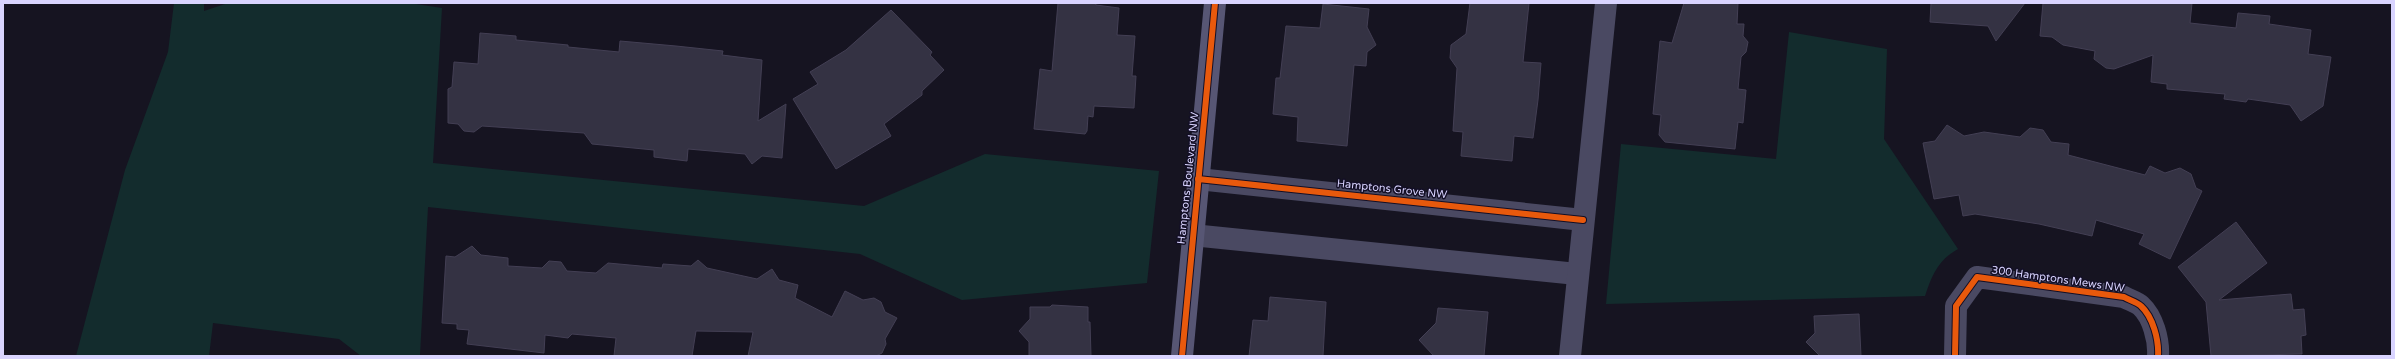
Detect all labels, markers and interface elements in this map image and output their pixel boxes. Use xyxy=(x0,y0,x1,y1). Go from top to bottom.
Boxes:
street label: Hamptons Boulevard NW xyxy=(1175,111,1201,245)
street label: Hamptons Grove NW xyxy=(1336,177,1448,201)
street label: 300 Hamptons Mews NW xyxy=(1991,263,2125,295)

